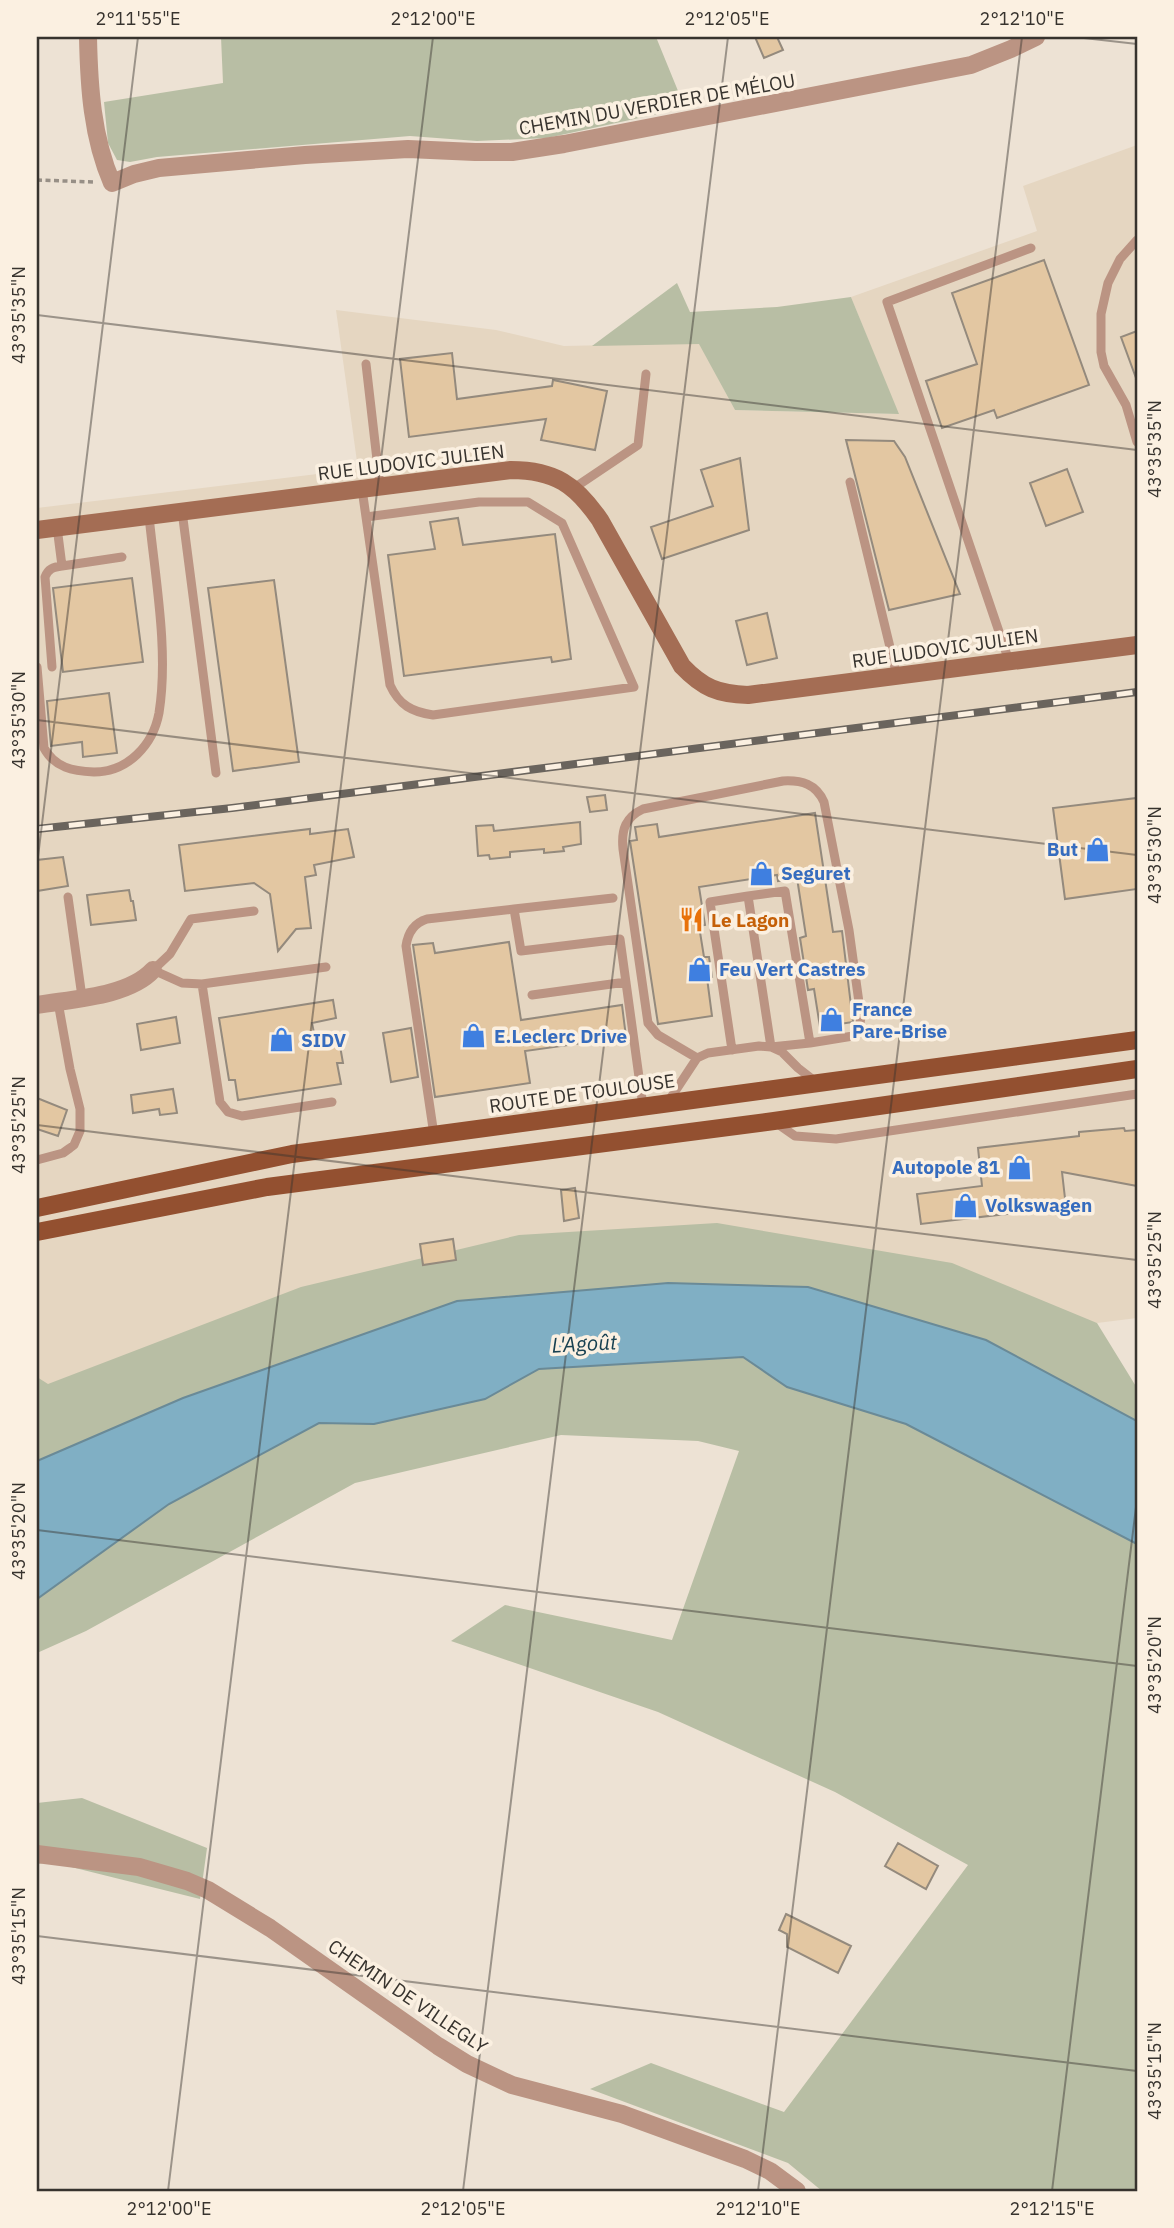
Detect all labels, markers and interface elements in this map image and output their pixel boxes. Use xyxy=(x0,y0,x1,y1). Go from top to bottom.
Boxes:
text: 2°11'55"E xyxy=(96,7,180,30)
text: 2°12'00"E xyxy=(391,7,475,30)
text: 2°12'05"E xyxy=(685,7,769,30)
text: 2°12'10"E xyxy=(980,7,1064,30)
street label: CHEMIN DU VERDIER DE MÉLOU xyxy=(517,68,797,140)
text: 43°35'35"N xyxy=(7,266,30,364)
text: 43°35'35"N xyxy=(1143,400,1166,498)
street label: RUE LUDOVIC JULIEN xyxy=(316,439,506,485)
street label: RUE LUDOVIC JULIEN xyxy=(850,623,1040,673)
text: 43°35'30"N xyxy=(7,671,30,769)
text: 43°35'30"N xyxy=(1143,806,1166,904)
shop icon: But xyxy=(1084,835,1112,863)
place label: But xyxy=(1047,837,1078,861)
shop icon: Seguret xyxy=(747,859,775,887)
place label: Seguret xyxy=(781,861,851,885)
restaurant icon: Le Lagon xyxy=(677,906,705,934)
place label: Le Lagon xyxy=(711,908,789,932)
shop icon: Feu Vert Castres xyxy=(685,955,713,983)
place label: Feu Vert Castres xyxy=(719,957,866,981)
place label: France Pare-Brise xyxy=(852,997,947,1043)
shop icon: France Pare-Brise xyxy=(818,1006,846,1034)
shop icon: E.Leclerc Drive xyxy=(460,1022,488,1050)
place label: E.Leclerc Drive xyxy=(494,1024,627,1048)
shop icon: SIDV xyxy=(267,1026,295,1054)
place label: SIDV xyxy=(301,1028,347,1052)
street label: ROUTE DE TOULOUSE xyxy=(488,1068,676,1118)
text: 43°35'25"N xyxy=(7,1076,30,1174)
shop icon: Autopole 81 xyxy=(1006,1153,1034,1181)
place label: Autopole 81 xyxy=(892,1155,1001,1179)
shop icon: Volkswagen xyxy=(951,1191,979,1219)
place label: Volkswagen xyxy=(985,1193,1092,1217)
text: 43°35'25"N xyxy=(1143,1211,1166,1309)
water label: L'Agoût xyxy=(551,1327,619,1359)
text: 43°35'20"N xyxy=(7,1482,30,1580)
text: 43°35'20"N xyxy=(1143,1616,1166,1714)
text: 43°35'15"N xyxy=(7,1887,30,1985)
street label: CHEMIN DE VILLEGLY xyxy=(324,1934,493,2059)
text: 43°35'15"N xyxy=(1143,2022,1166,2120)
text: 2°12'00"E xyxy=(127,2197,211,2220)
text: 2°12'05"E xyxy=(421,2197,505,2220)
text: 2°12'10"E xyxy=(716,2197,800,2220)
text: 2°12'15"E xyxy=(1010,2197,1094,2220)

